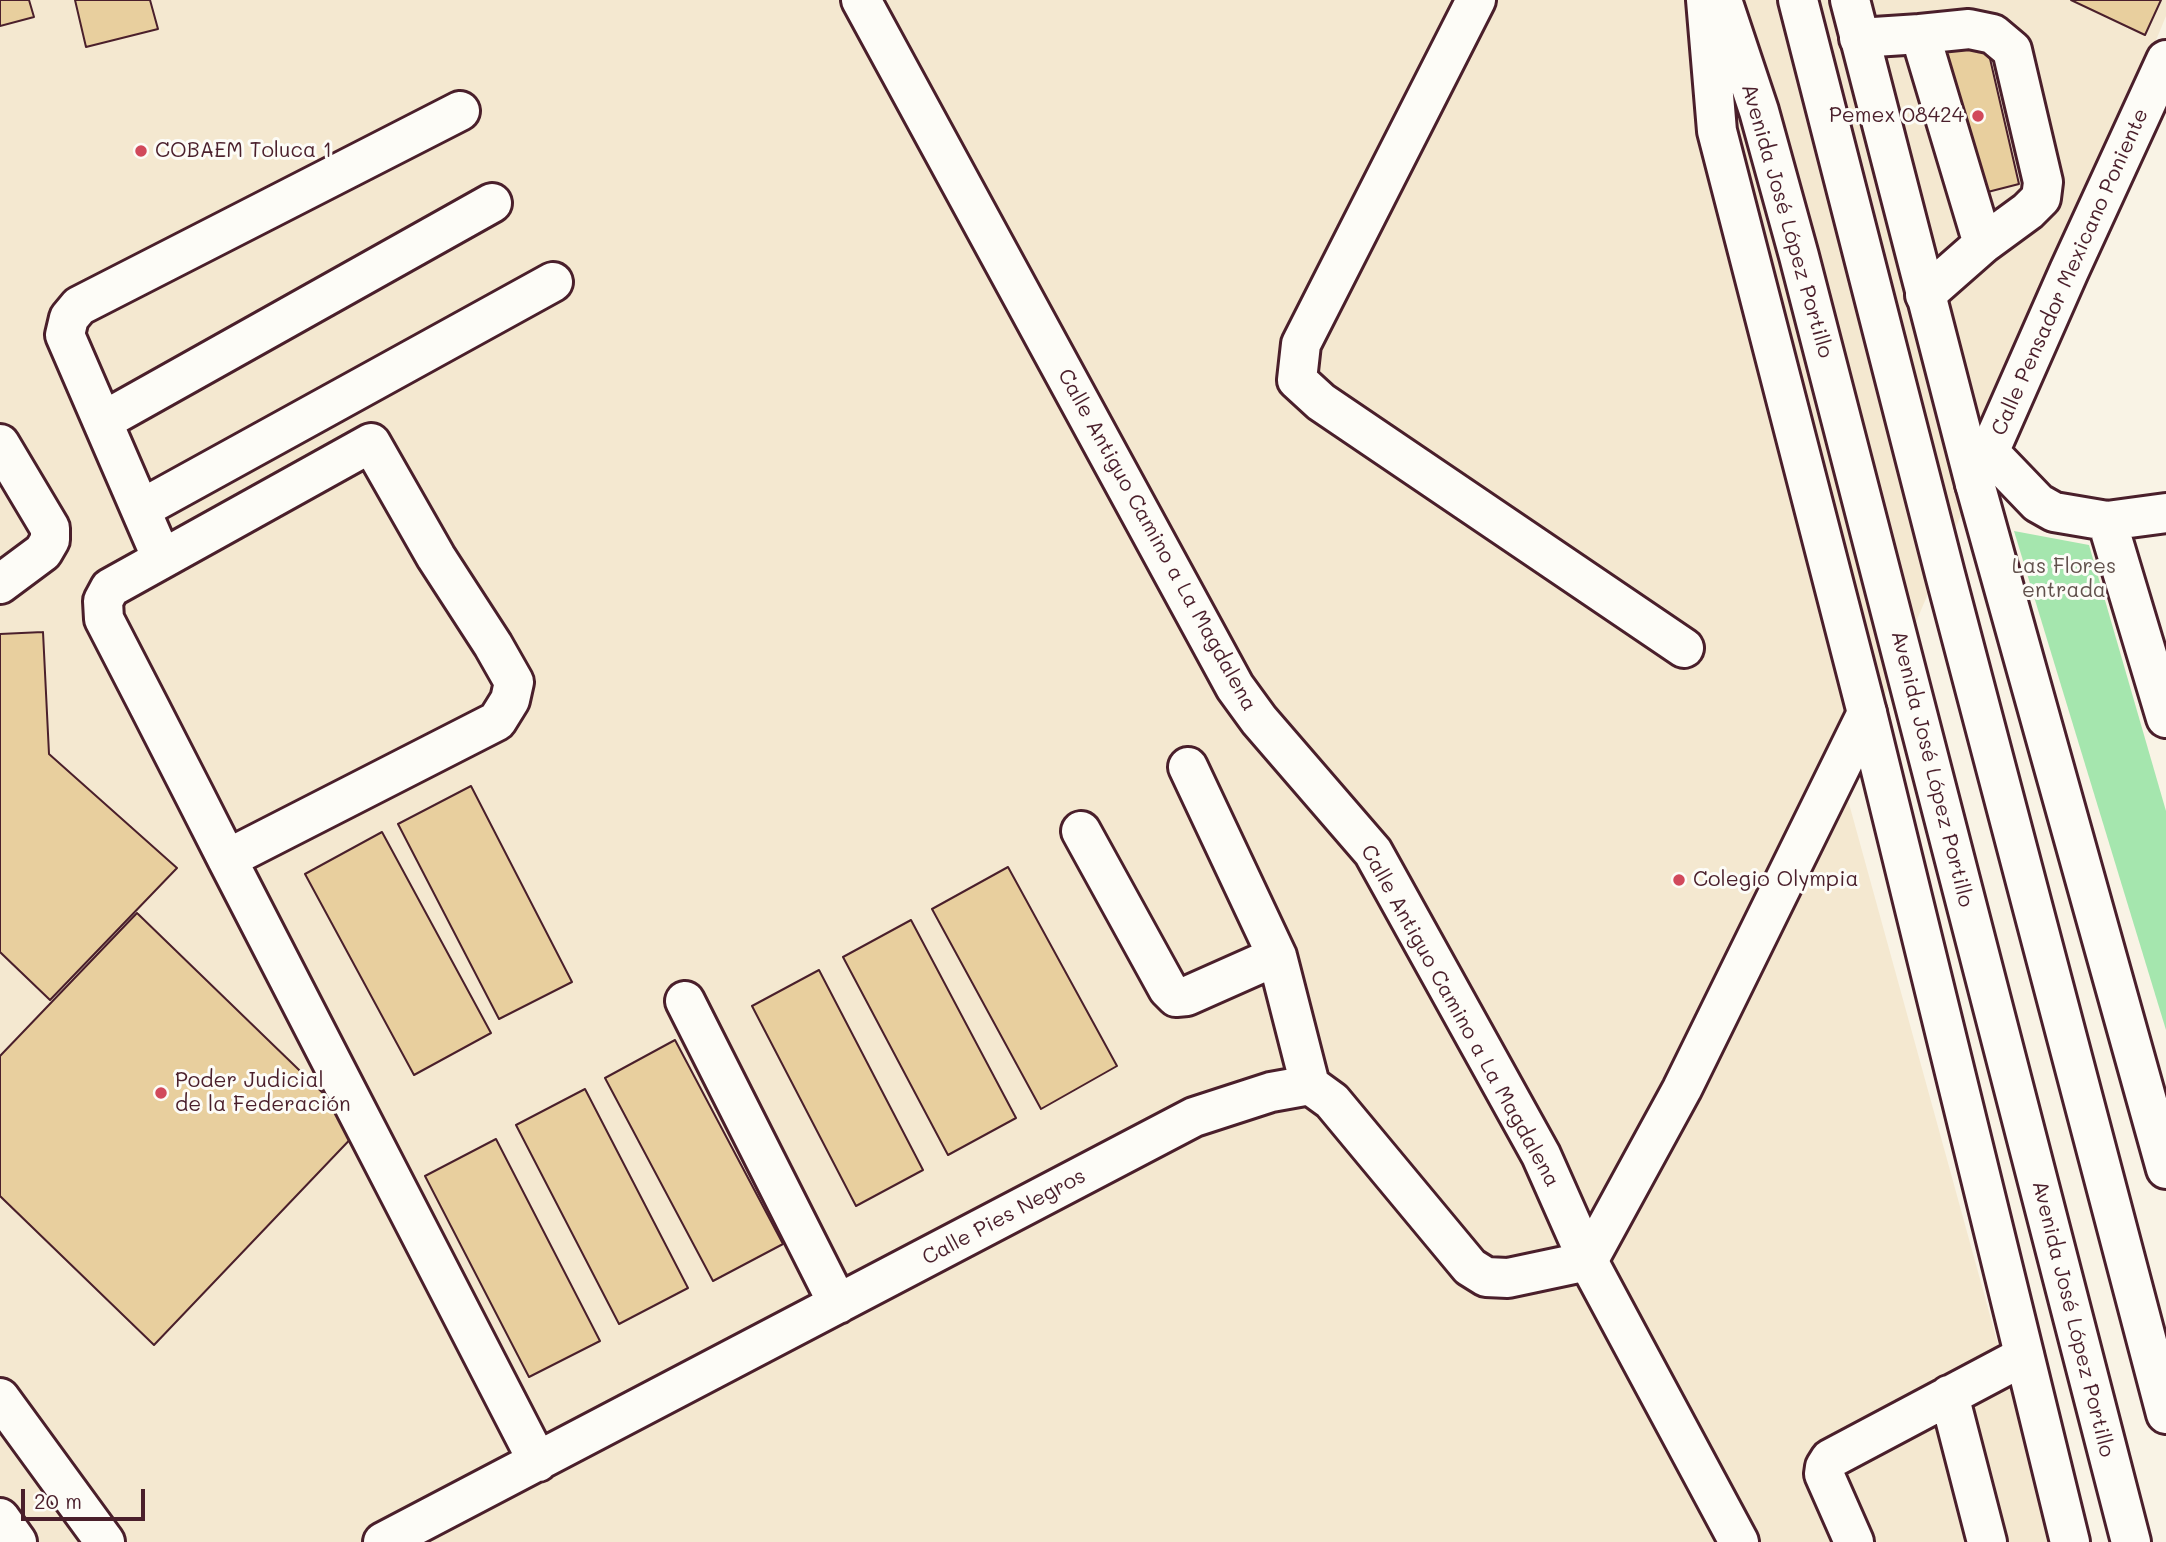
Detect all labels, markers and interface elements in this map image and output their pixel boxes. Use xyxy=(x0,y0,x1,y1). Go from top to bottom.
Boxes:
street label: Avenida José López Portillo xyxy=(1736,81,1838,361)
place label: Pemex 08424 xyxy=(1829,103,1964,129)
street label: Calle Pensador Mexicano Poniente xyxy=(1986,105,2154,439)
marker: Pemex 08424 xyxy=(1970,108,1986,124)
place label: COBAEM Toluca 1 xyxy=(155,138,332,164)
marker: COBAEM Toluca 1 xyxy=(133,143,149,159)
street label: Calle Antiguo Camino a La Magdalena xyxy=(1052,365,1262,715)
park label: Las Flores entrada xyxy=(2012,554,2116,604)
street label: Avenida José López Portillo xyxy=(1885,628,1979,910)
street label: Calle Antiguo Camino a La Magdalena xyxy=(1355,841,1565,1191)
place label: Colegio Olympia xyxy=(1693,867,1859,893)
marker: Colegio Olympia xyxy=(1671,872,1687,888)
place label: Poder Judicial de la Federación xyxy=(175,1068,351,1118)
marker: Poder Judicial de la Federación xyxy=(153,1085,169,1101)
street label: Calle Pies Negros xyxy=(918,1163,1090,1271)
street label: Avenida José López Portillo xyxy=(2026,1178,2120,1460)
scale bar xyxy=(24,1476,149,1520)
text: 20 m xyxy=(34,1487,82,1514)

